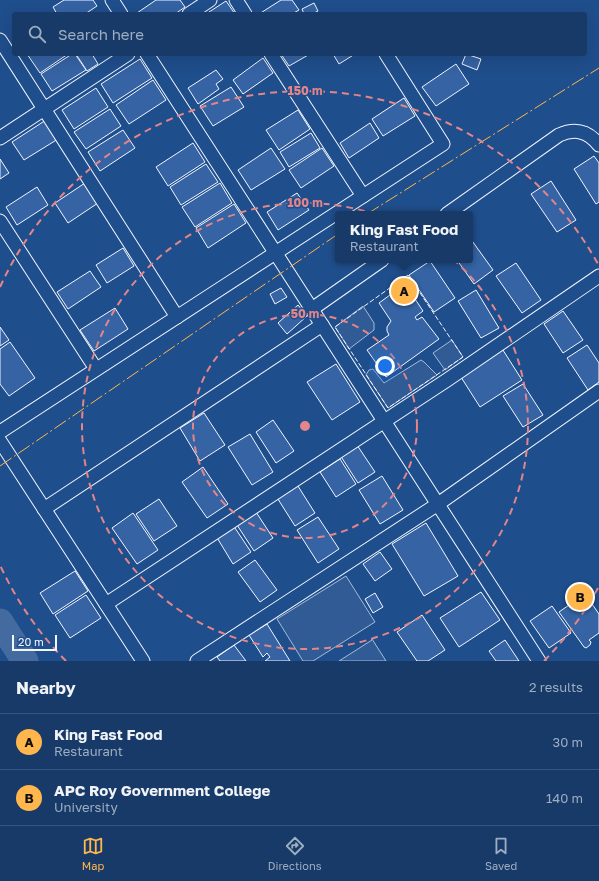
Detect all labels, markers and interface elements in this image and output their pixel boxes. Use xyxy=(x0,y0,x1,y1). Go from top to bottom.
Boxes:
search box xyxy=(12,12,587,56)
icon: search xyxy=(26,23,48,45)
text: Search here xyxy=(58,25,144,43)
text: 150 m xyxy=(288,83,322,98)
text: 100 m xyxy=(287,195,323,210)
popup xyxy=(335,211,473,263)
text: King Fast Food xyxy=(350,220,458,238)
text: Restaurant xyxy=(350,238,419,254)
pin: A xyxy=(391,276,417,306)
text: 50 m xyxy=(291,306,319,321)
your location xyxy=(375,356,395,376)
centre of rings xyxy=(298,419,312,433)
pin: B xyxy=(567,582,593,612)
scale bar xyxy=(12,633,57,652)
text: 20 m xyxy=(18,635,44,648)
text: Nearby xyxy=(16,677,76,698)
text: 2 results xyxy=(529,679,583,695)
text: King Fast Food xyxy=(54,725,162,743)
text: A xyxy=(24,734,34,750)
text: 30 m xyxy=(553,734,583,750)
text: Restaurant xyxy=(54,743,123,759)
text: APC Roy Government College xyxy=(54,781,270,799)
text: B xyxy=(24,790,34,806)
text: 140 m xyxy=(546,790,583,806)
text: University xyxy=(54,799,118,815)
tab: Map xyxy=(82,835,104,872)
tab: Directions xyxy=(268,835,322,872)
tab: Saved xyxy=(485,835,517,872)

